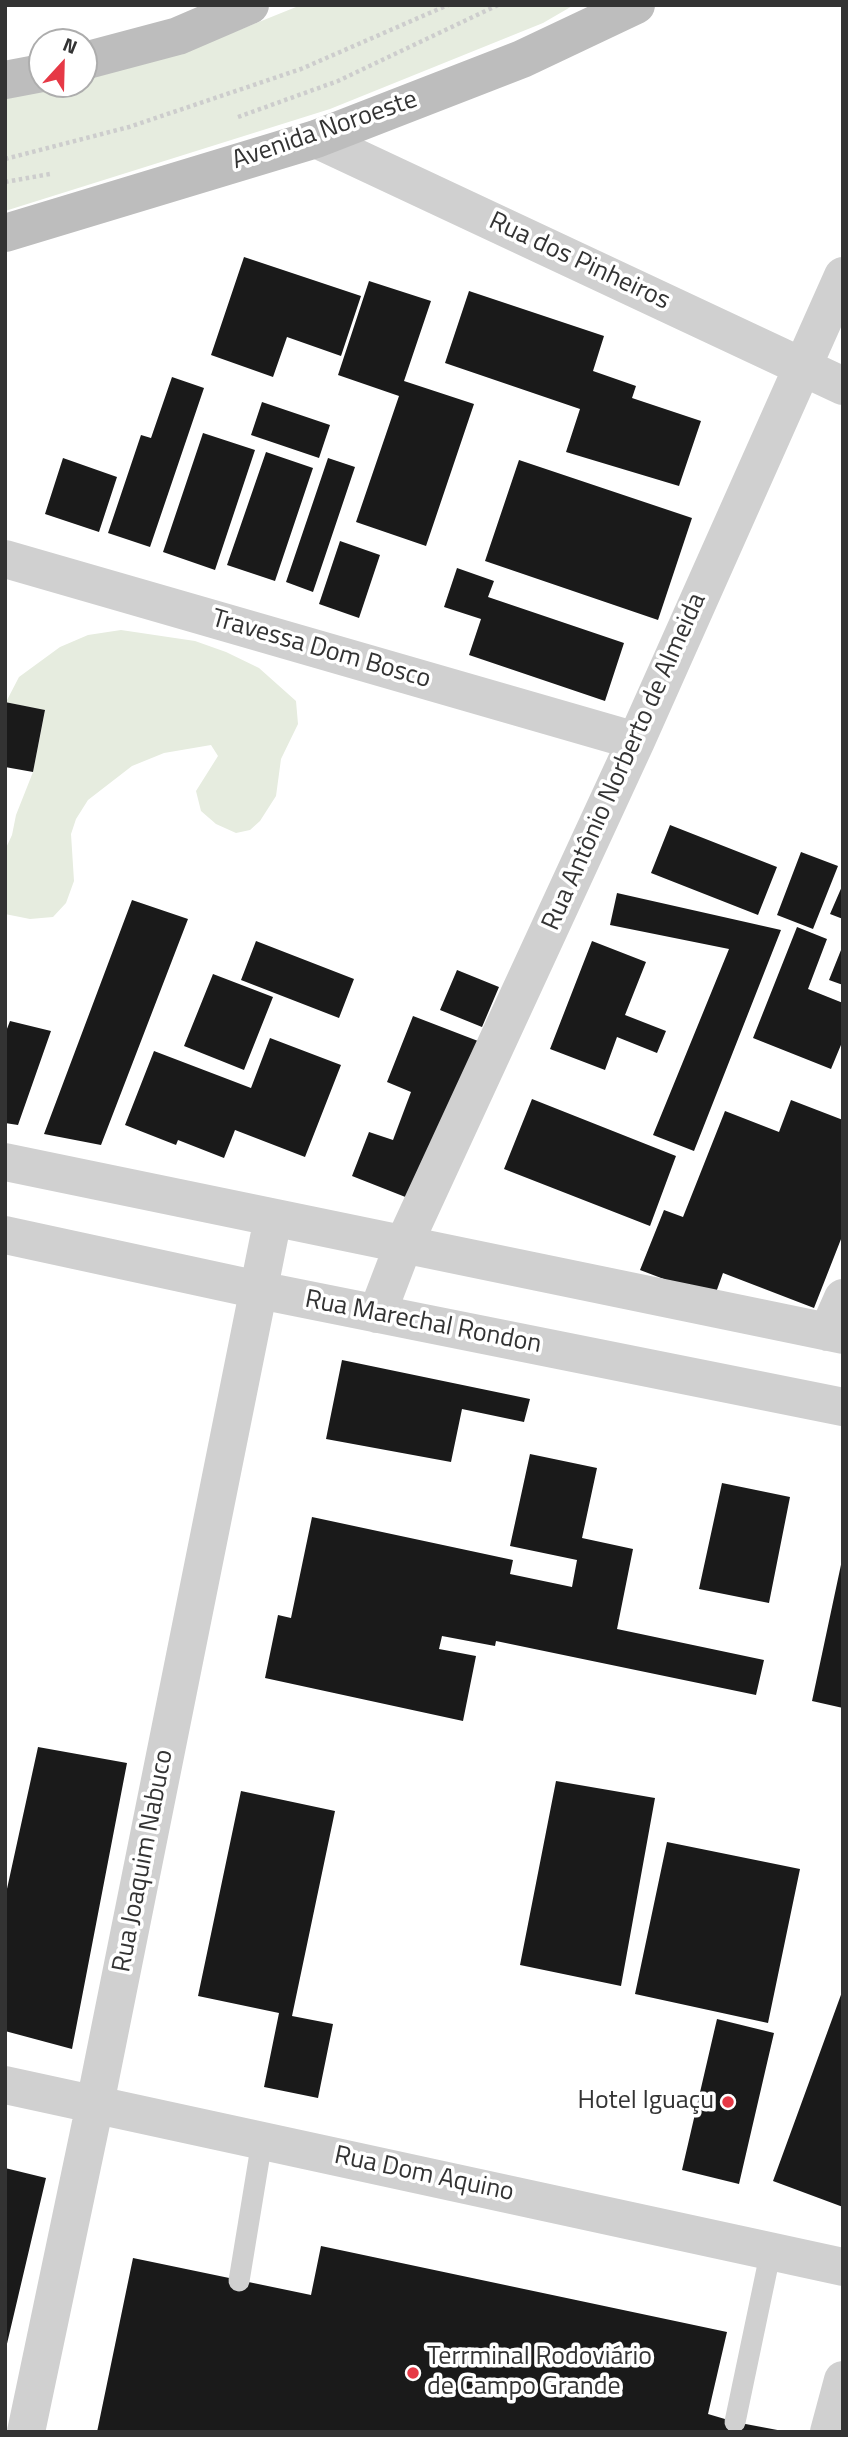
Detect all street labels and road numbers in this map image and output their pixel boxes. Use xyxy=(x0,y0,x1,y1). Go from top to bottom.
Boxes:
street label: Avenida Noroeste xyxy=(228,85,422,177)
street label: Rua dos Pinheiros xyxy=(484,206,674,318)
street label: Rua Antônio Norberto de Almeida xyxy=(536,589,714,935)
street label: Travessa Dom Bosco xyxy=(208,604,434,696)
street label: Rua Marechal Rondon xyxy=(302,1285,544,1361)
street label: Rua Joaquim Nabuco xyxy=(107,1747,181,1975)
street label: Rua Dom Aquino xyxy=(331,2141,517,2209)

